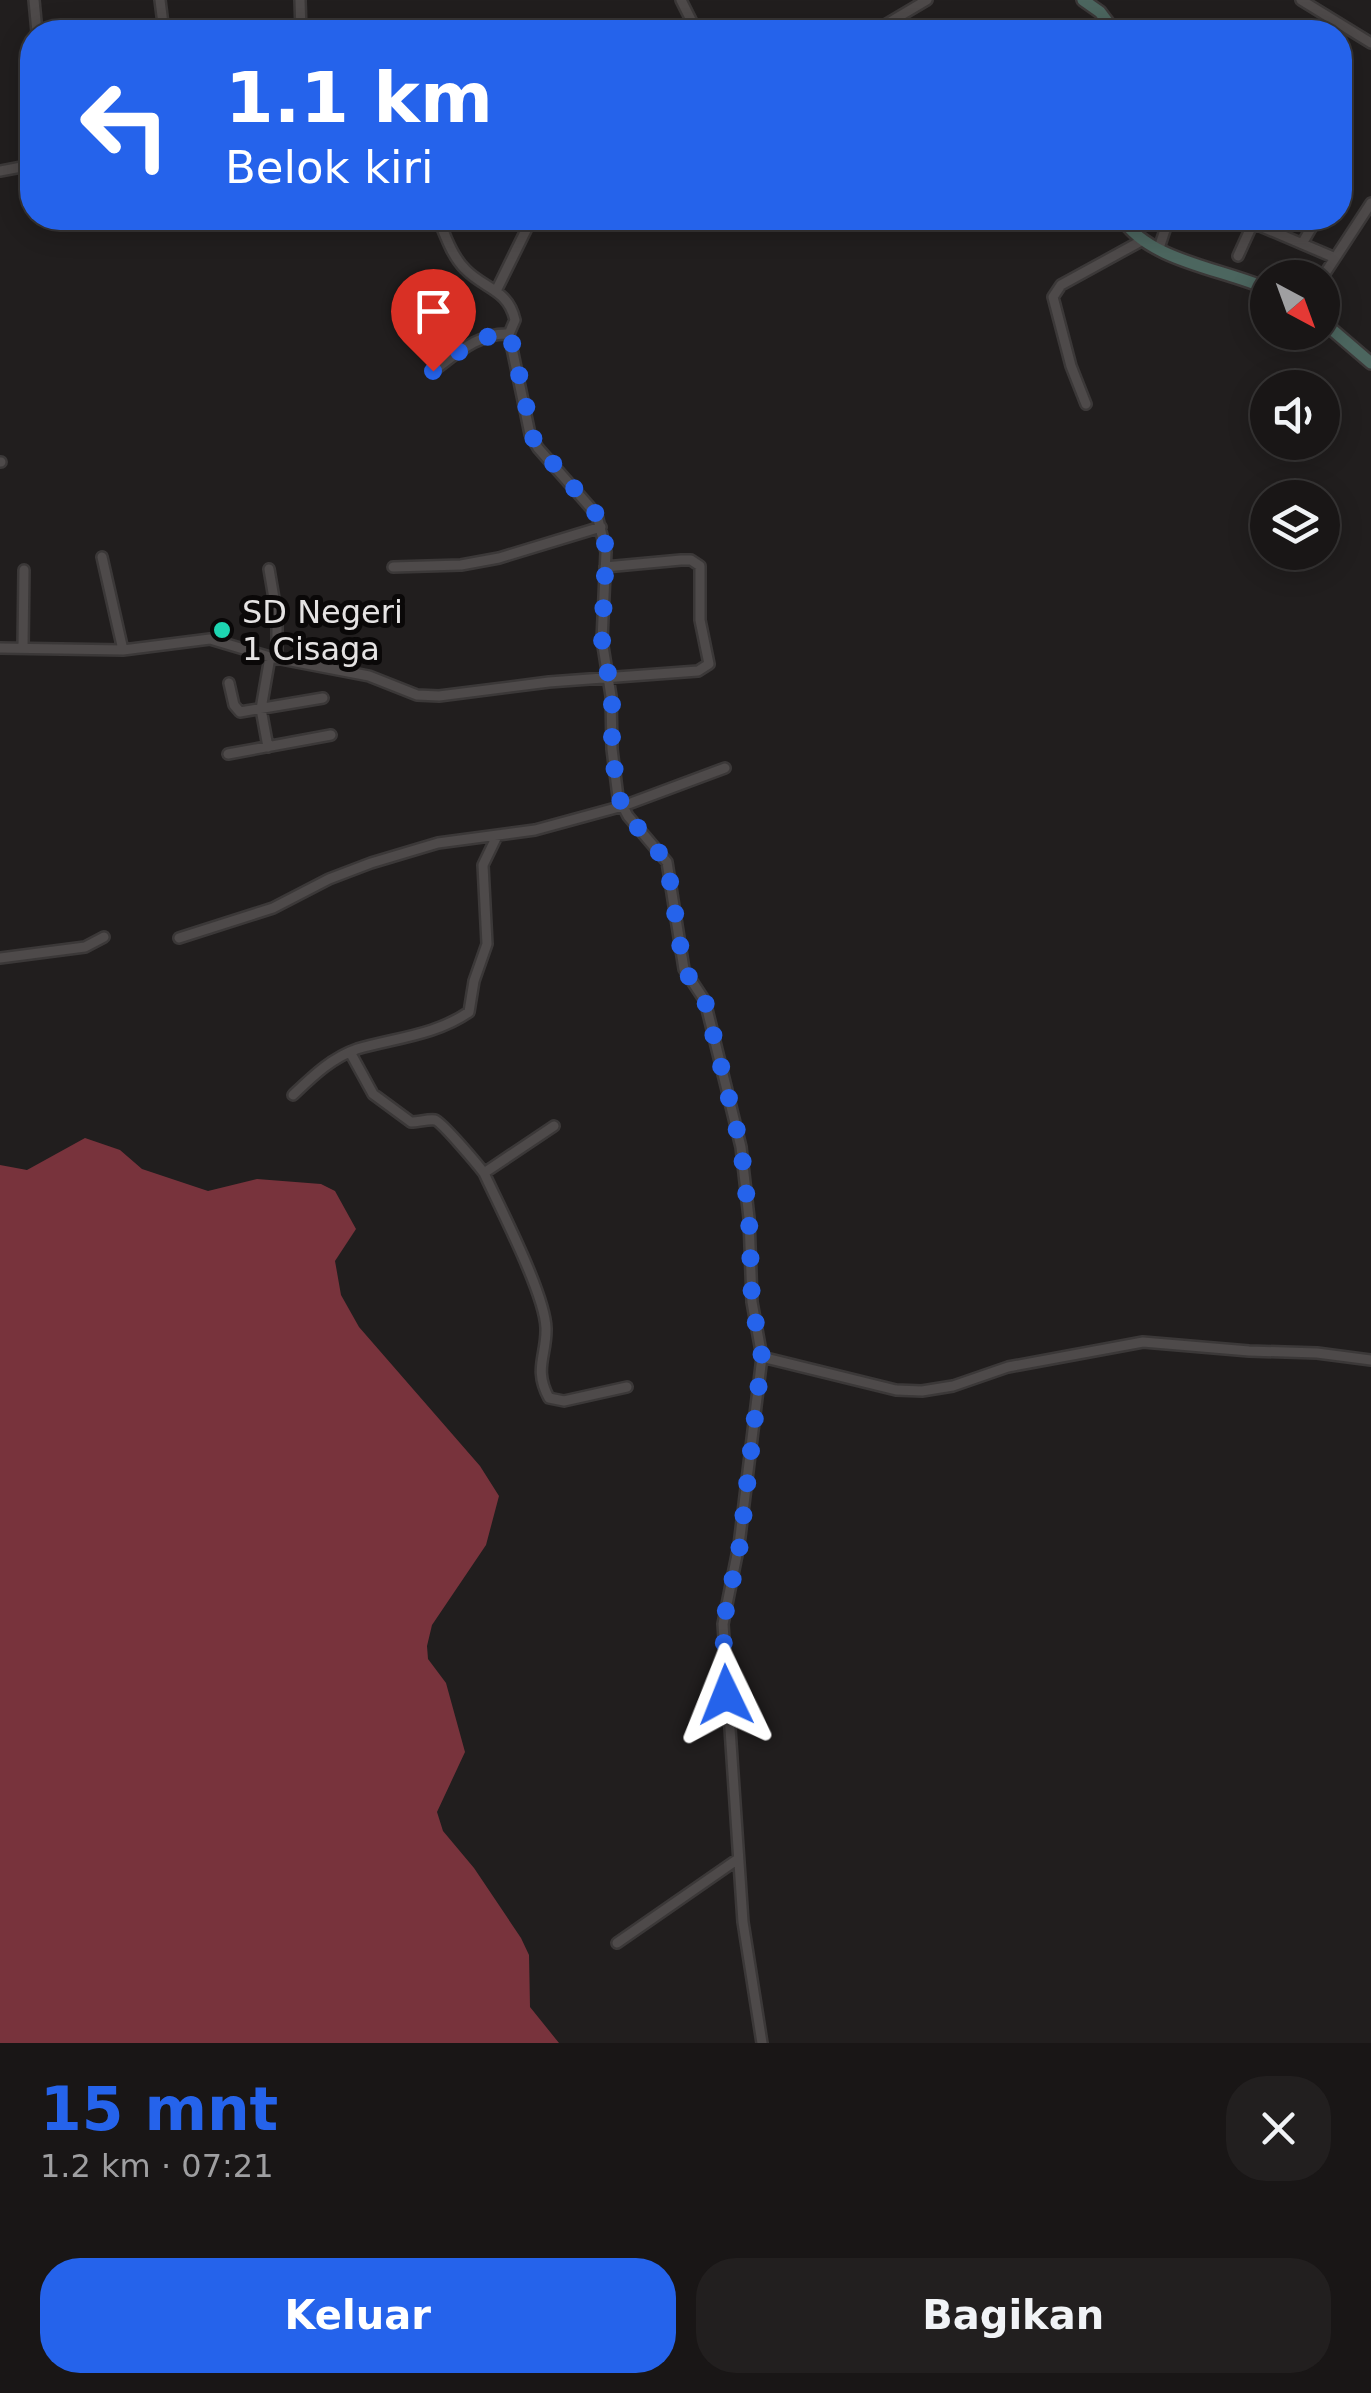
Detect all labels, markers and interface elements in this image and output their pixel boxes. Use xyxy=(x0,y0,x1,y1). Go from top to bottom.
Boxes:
text: 1.1 km xyxy=(225,57,493,139)
icon: left xyxy=(60,60,190,190)
text: Belok kiri xyxy=(225,141,434,194)
north arrow xyxy=(1250,260,1340,350)
map controls xyxy=(1250,260,1340,570)
pin xyxy=(391,269,476,372)
icon: arrive xyxy=(406,284,461,339)
button: sound xyxy=(1250,370,1340,460)
button: layers xyxy=(1250,480,1340,570)
place label: SD Negeri 1 Cisaga xyxy=(242,593,403,668)
marker: SD Negeri 1 Cisaga xyxy=(211,619,233,641)
position arrow xyxy=(674,1643,778,1747)
text: 15 mnt xyxy=(40,2074,278,2144)
button: close xyxy=(1226,2076,1331,2181)
text: 1.2 km · 07:21 xyxy=(40,2147,274,2185)
button: Keluar xyxy=(40,2258,676,2373)
button: Bagikan xyxy=(696,2258,1331,2373)

